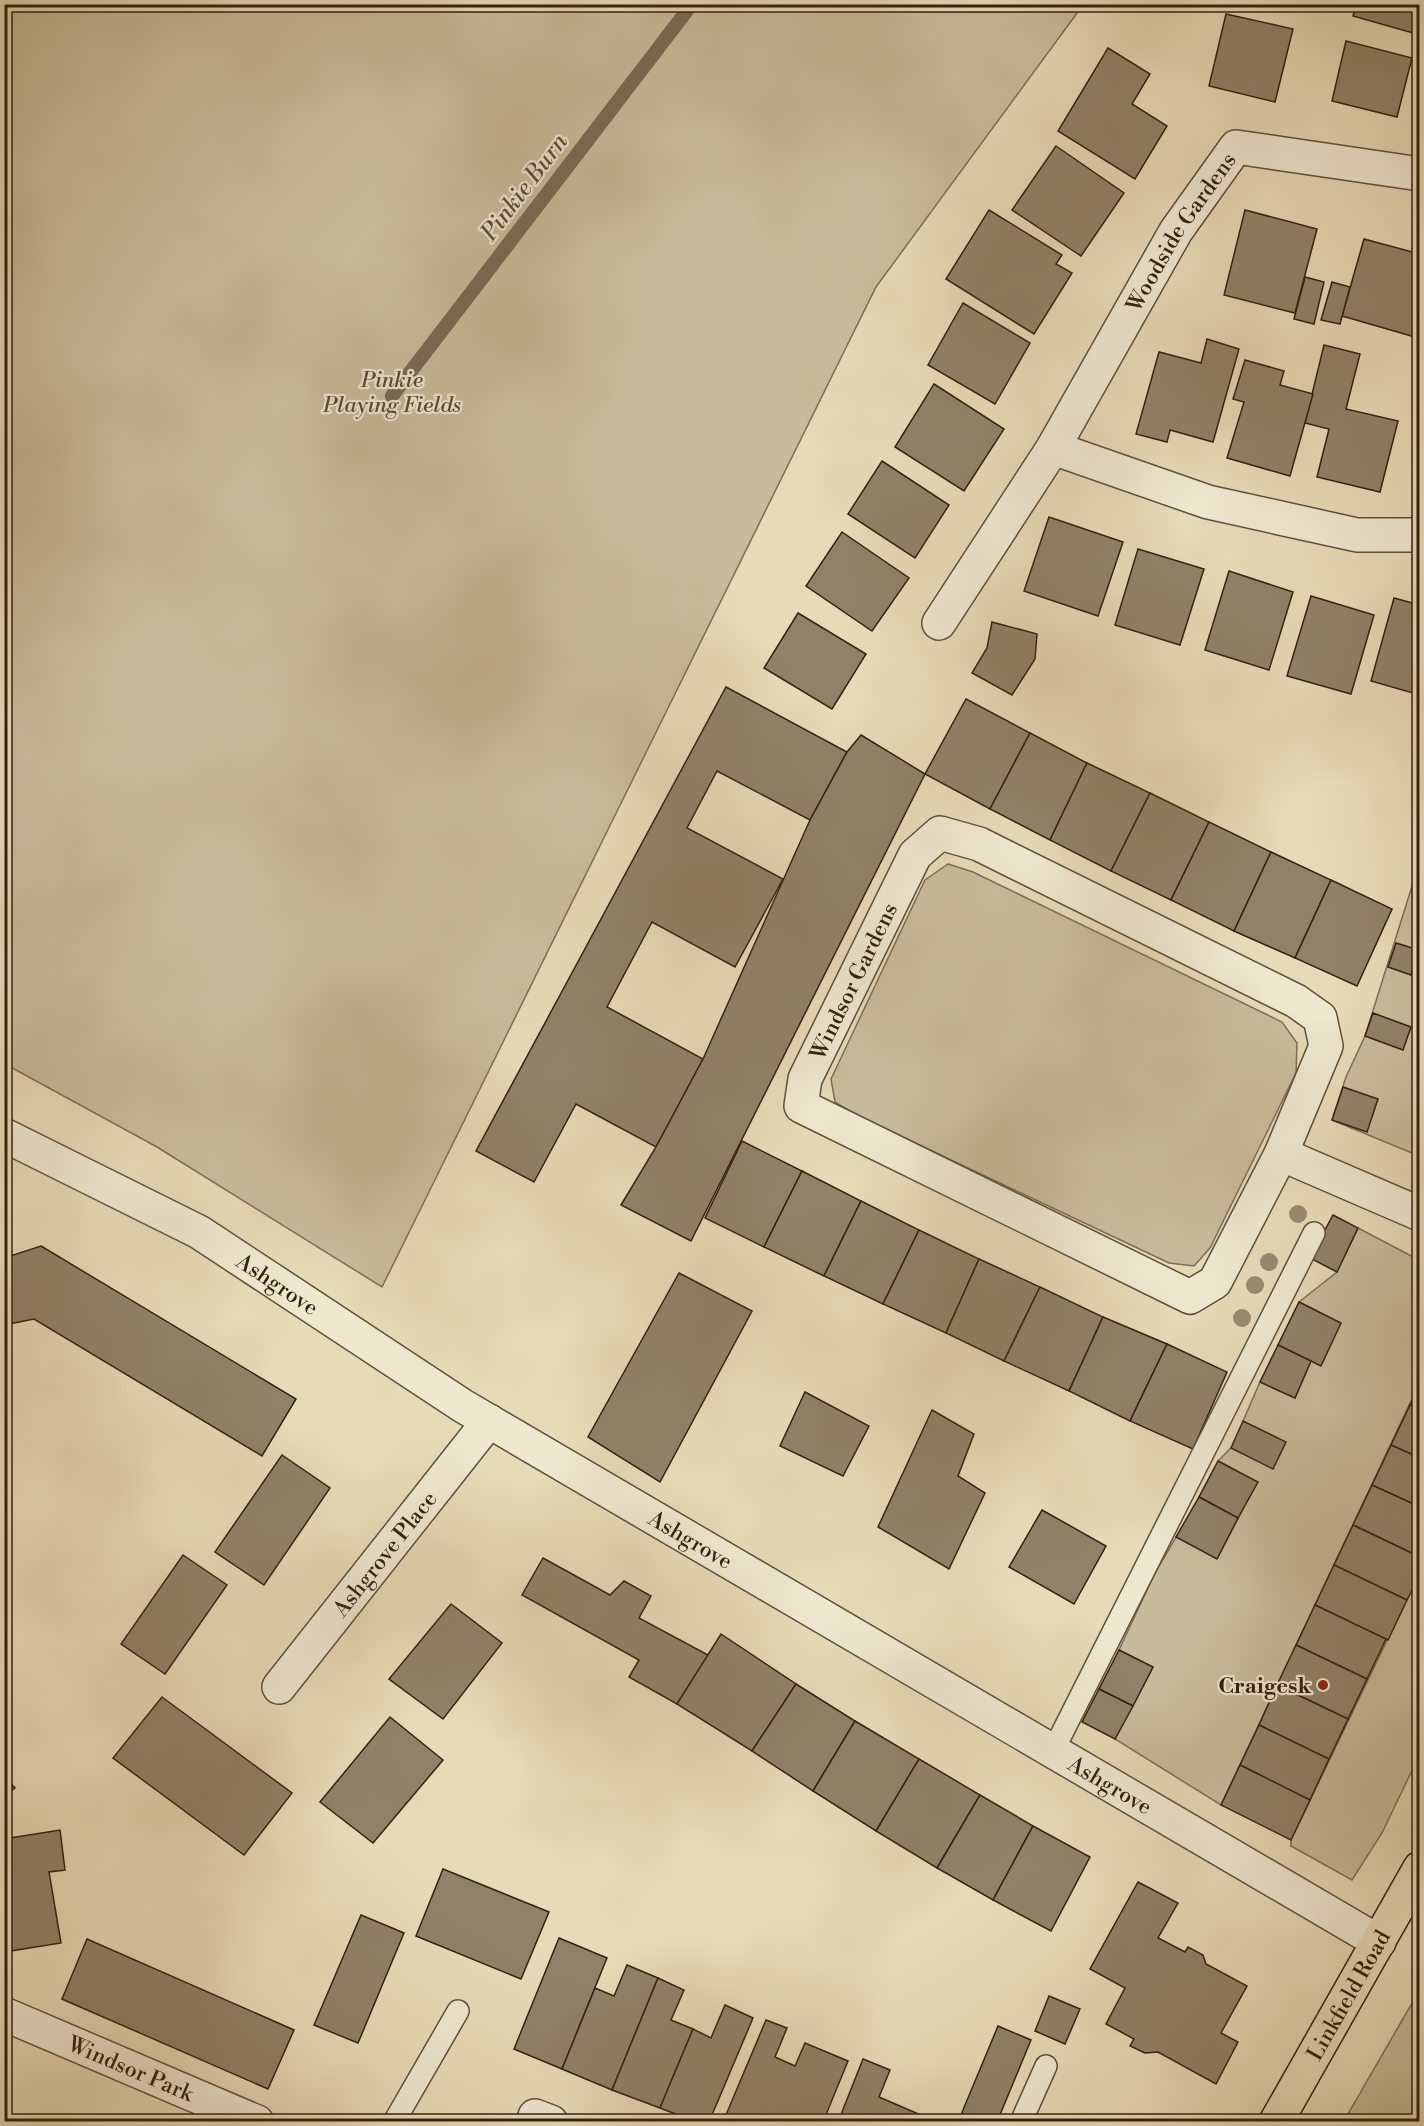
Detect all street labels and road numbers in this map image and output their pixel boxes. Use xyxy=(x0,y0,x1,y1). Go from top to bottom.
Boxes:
street label: Woodside Gardens xyxy=(1121,148,1243,318)
street label: Windsor Gardens xyxy=(804,899,904,1065)
street label: Ashgrove xyxy=(230,1248,323,1322)
street label: Ashgrove Place xyxy=(327,1486,443,1623)
street label: Ashgrove xyxy=(642,1505,737,1576)
street label: Ashgrove xyxy=(1062,1751,1156,1821)
street label: Linkfield Road xyxy=(1302,1925,1397,2066)
street label: Windsor Park xyxy=(63,2030,199,2109)

